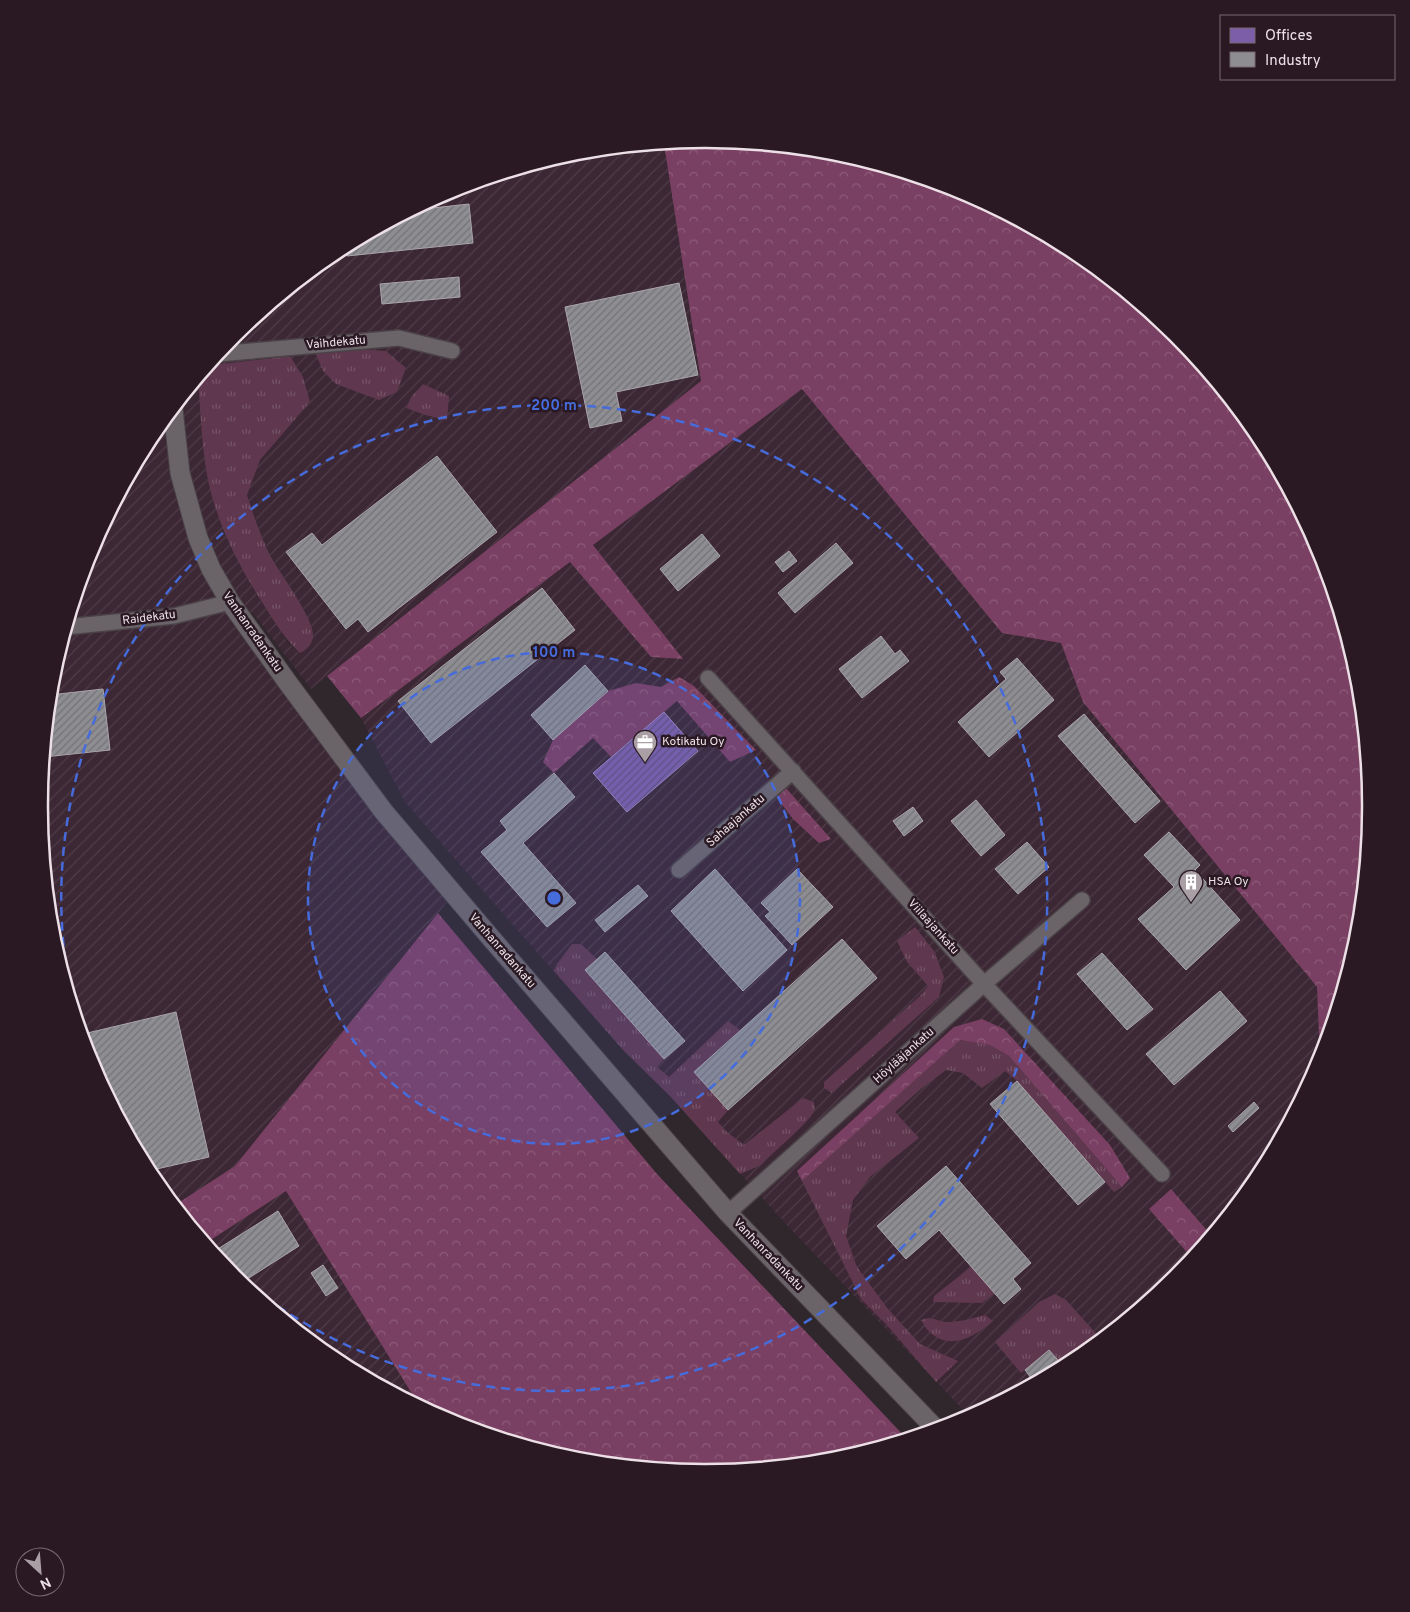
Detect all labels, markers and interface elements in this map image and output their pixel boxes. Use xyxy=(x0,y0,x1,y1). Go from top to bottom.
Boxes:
legend xyxy=(1220,15,1395,80)
text: Offices xyxy=(1265,27,1312,46)
text: Industry xyxy=(1265,52,1321,71)
street label: Vaihdekatu xyxy=(306,332,366,354)
text: 200 m xyxy=(531,397,577,416)
street label: Vanhanradankatu xyxy=(218,589,286,675)
street label: Raidekatu xyxy=(121,607,177,629)
text: 100 m xyxy=(533,644,575,663)
office icon: Kotikatu Oy xyxy=(632,729,658,763)
place label: Kotikatu Oy xyxy=(662,734,725,750)
street label: Sahaajankatu xyxy=(703,791,769,851)
building icon: HSA Oy xyxy=(1178,869,1204,903)
place label: HSA Oy xyxy=(1208,874,1249,890)
centre of rings xyxy=(545,889,563,907)
street label: Viilaajankatu xyxy=(904,896,962,958)
street label: Vanhanradankatu xyxy=(465,910,539,992)
street label: Höylääjankatu xyxy=(870,1024,938,1088)
street label: Vanhanradankatu xyxy=(729,1215,807,1295)
north arrow xyxy=(15,1547,65,1597)
text: N xyxy=(37,1572,53,1592)

